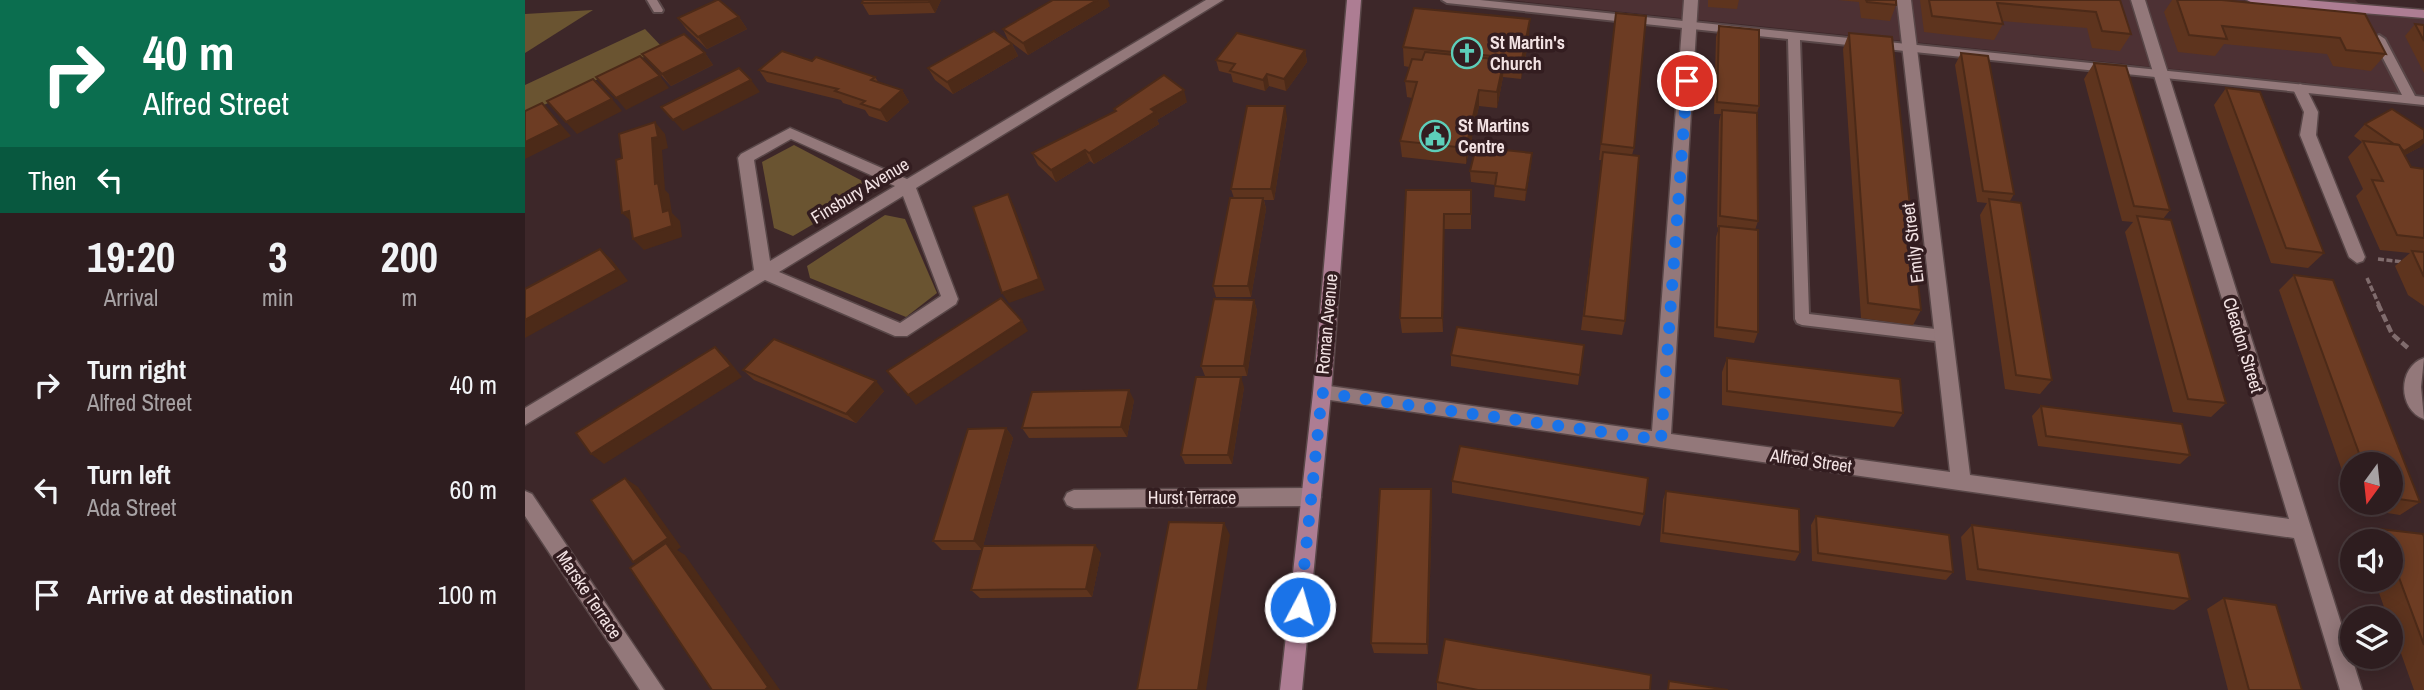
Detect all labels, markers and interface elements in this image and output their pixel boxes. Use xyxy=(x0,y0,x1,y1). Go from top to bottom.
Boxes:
text: 40 m xyxy=(143,19,235,85)
icon: right xyxy=(28,28,119,119)
place label: St Martin's Church xyxy=(1490,30,1565,76)
church icon: St Martin's Church xyxy=(1450,36,1484,70)
pin xyxy=(1657,51,1717,111)
icon: arrive xyxy=(1668,62,1706,100)
text: Alfred Street xyxy=(143,82,289,125)
place label: St Martins Centre xyxy=(1458,113,1529,159)
public building icon: St Martins Centre xyxy=(1418,119,1452,153)
street label: Finsbury Avenue xyxy=(806,151,914,230)
icon: left xyxy=(91,161,129,199)
text: Then xyxy=(28,163,77,198)
street label: Emily Street xyxy=(1895,202,1930,284)
text: 19:20 xyxy=(87,229,175,285)
text: 3 xyxy=(268,229,287,285)
text: 200 xyxy=(381,229,438,285)
street label: Roman Avenue xyxy=(1310,273,1343,375)
text: Arrival xyxy=(104,282,158,313)
text: min xyxy=(262,282,294,313)
text: m xyxy=(401,282,417,313)
street label: Cleadon Street xyxy=(2217,294,2270,396)
text: Turn right xyxy=(87,352,186,387)
icon: right xyxy=(28,366,66,404)
text: 40 m xyxy=(450,367,497,402)
text: Alfred Street xyxy=(87,387,192,418)
street label: Alfred Street xyxy=(1768,442,1853,479)
north arrow xyxy=(2340,452,2403,514)
map controls xyxy=(2340,452,2403,669)
text: Turn left xyxy=(87,457,171,492)
icon: left xyxy=(28,471,66,509)
text: 60 m xyxy=(450,472,497,507)
street label: Hurst Terrace xyxy=(1148,485,1236,510)
text: Ada Street xyxy=(87,492,176,523)
button: sound xyxy=(2340,529,2403,592)
street label: Marske Terrace xyxy=(551,546,628,644)
position arrow xyxy=(1263,570,1337,644)
icon: arrive xyxy=(28,576,66,614)
text: Arrive at destination xyxy=(87,577,293,612)
text: 100 m xyxy=(438,577,497,612)
button: layers xyxy=(2340,606,2403,669)

